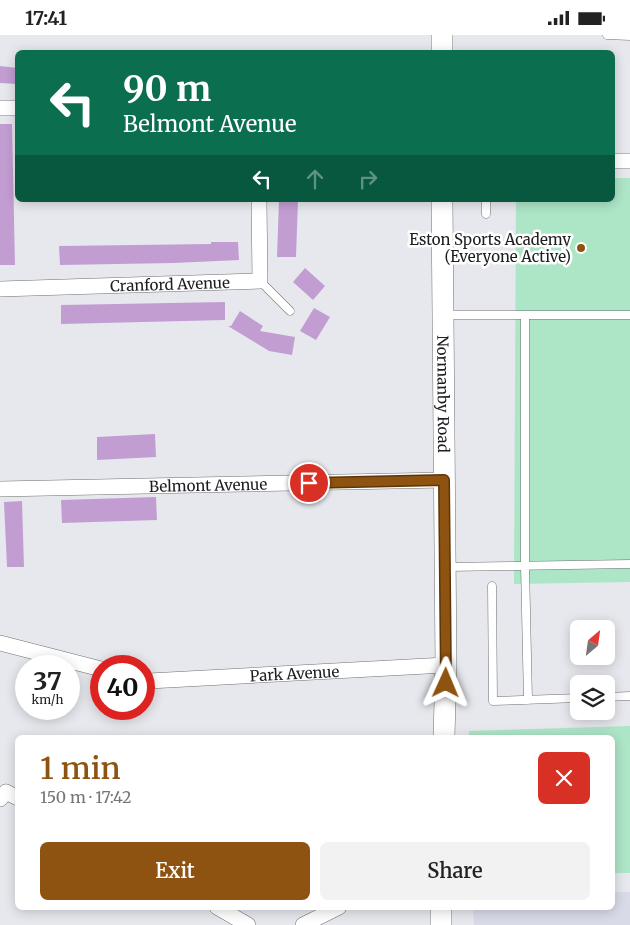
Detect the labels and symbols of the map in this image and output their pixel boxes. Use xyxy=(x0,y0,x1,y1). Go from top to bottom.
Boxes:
place label: Eston Sports Academy (Everyone Active) xyxy=(409,230,571,266)
marker: Eston Sports Academy (Everyone Active) xyxy=(575,242,587,254)
street label: Cranford Avenue xyxy=(110,272,230,295)
street label: Normanby Road xyxy=(434,335,454,453)
pin xyxy=(288,462,330,504)
street label: Belmont Avenue xyxy=(149,474,267,495)
north arrow xyxy=(570,620,615,665)
speed limit sign: 40 xyxy=(90,655,155,720)
position arrow xyxy=(419,656,471,708)
street label: Park Avenue xyxy=(249,661,340,685)

